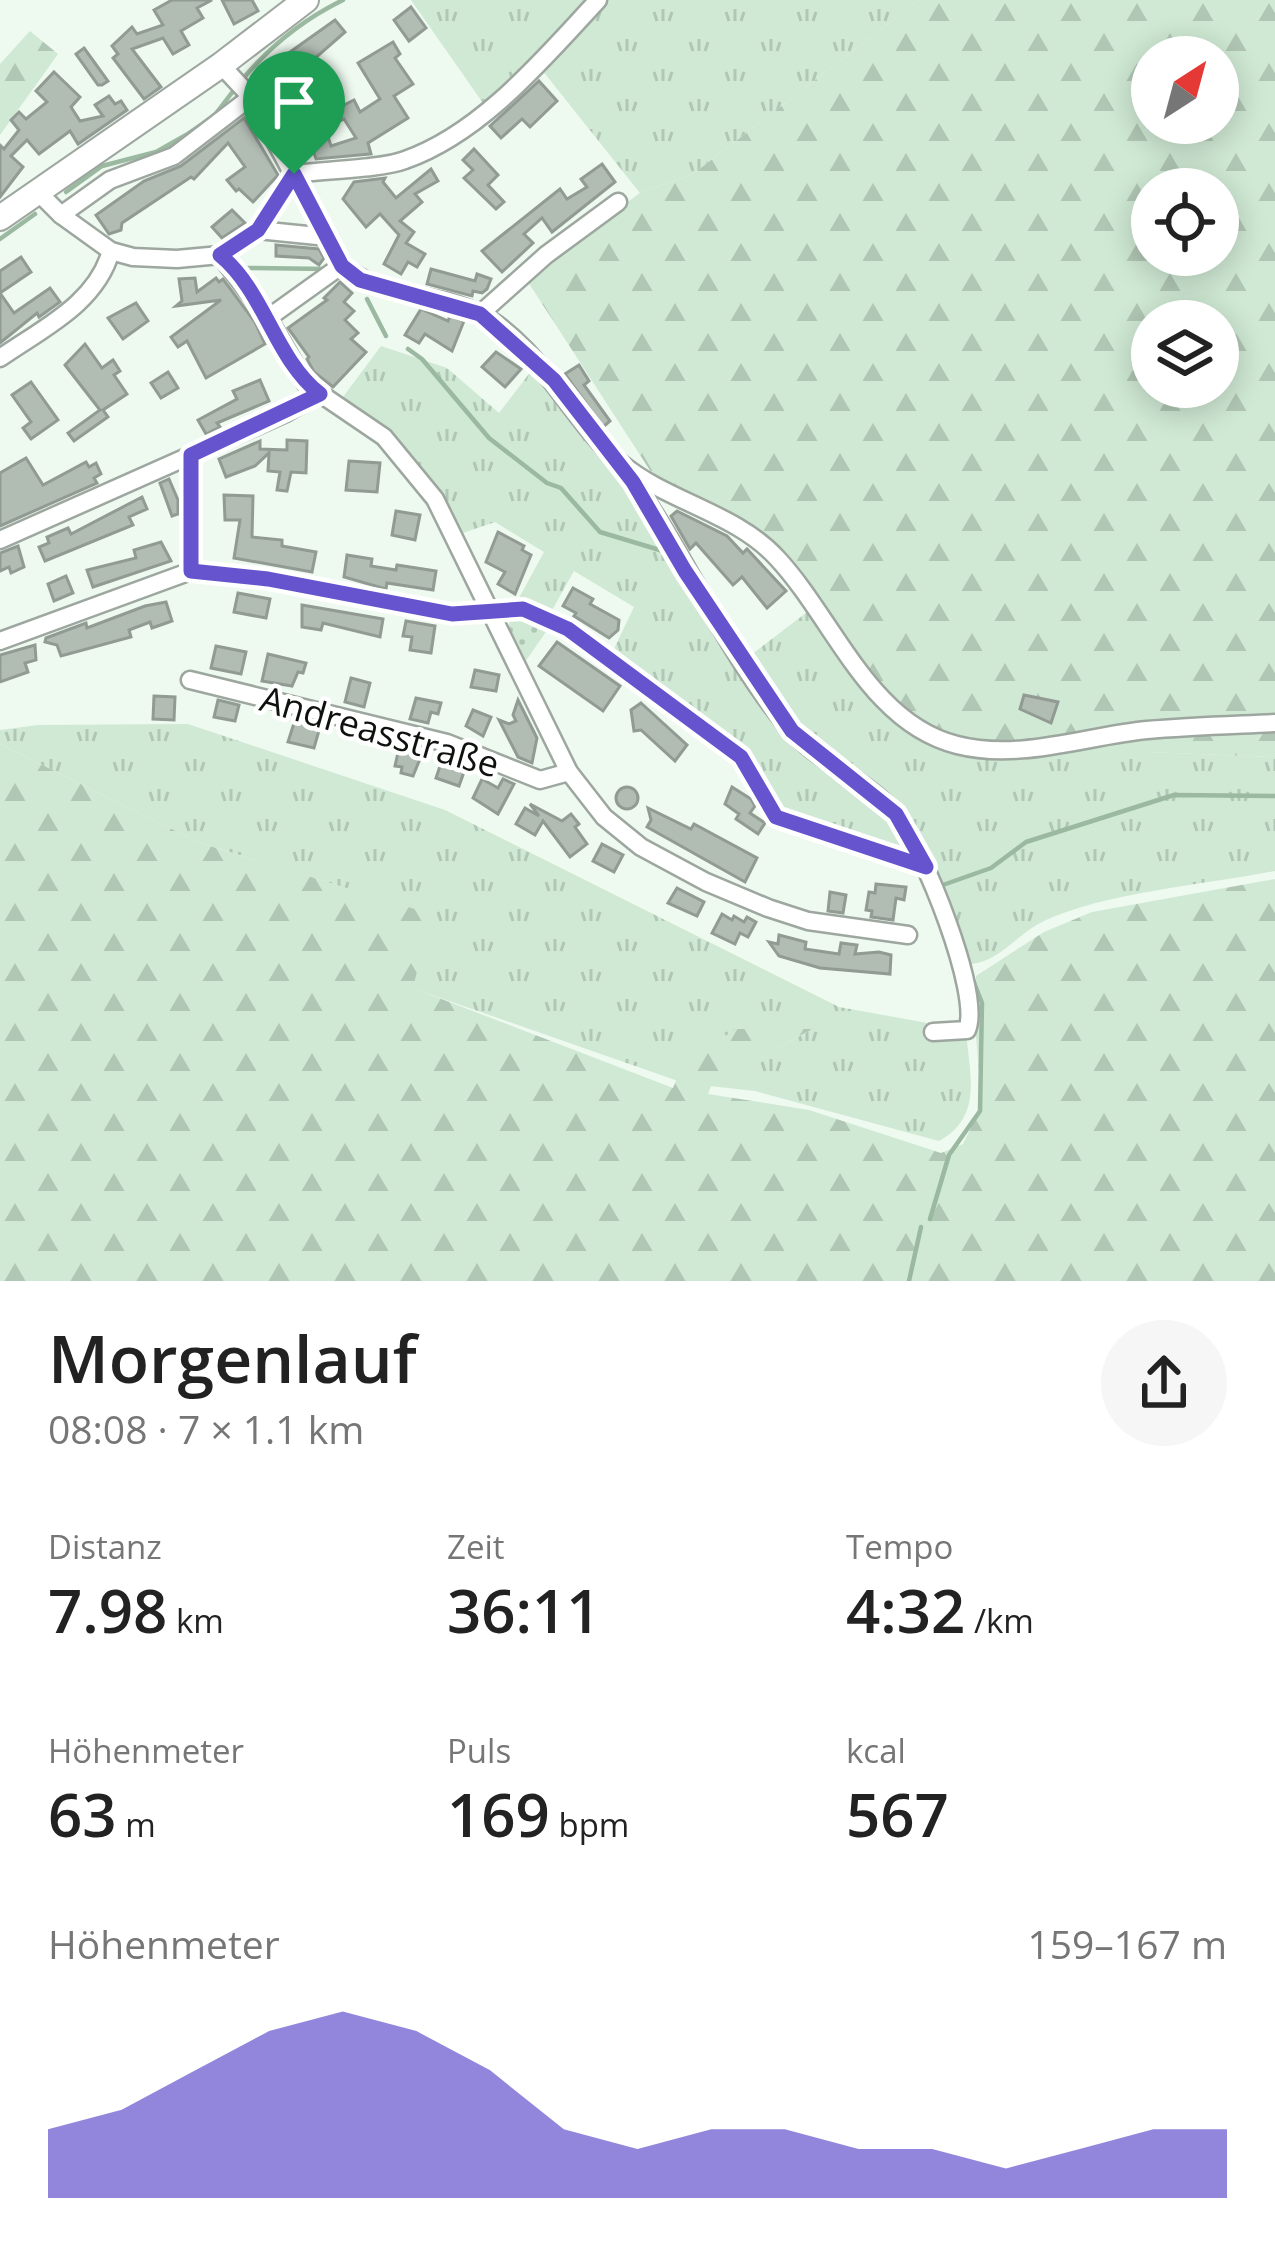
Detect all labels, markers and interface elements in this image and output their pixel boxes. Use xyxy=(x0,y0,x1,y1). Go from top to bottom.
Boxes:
north arrow xyxy=(1131,36,1239,144)
map controls xyxy=(1131,36,1239,408)
pin xyxy=(243,51,345,174)
icon: arrive xyxy=(261,69,327,135)
button: locate xyxy=(1131,168,1239,276)
button: layers xyxy=(1131,300,1239,408)
street label: Andreasstraße xyxy=(255,674,505,788)
text: Morgenlauf xyxy=(48,1312,417,1402)
button: share xyxy=(1101,1320,1227,1446)
text: 08:08 · 7 × 1.1 km xyxy=(48,1402,364,1455)
text: Distanz xyxy=(48,1524,162,1569)
text: Zeit xyxy=(447,1524,505,1569)
text: Tempo xyxy=(846,1524,953,1569)
text: 7.98 xyxy=(48,1569,167,1651)
text: 36:11 xyxy=(447,1569,601,1651)
text: 4:32 xyxy=(846,1569,965,1651)
text: km xyxy=(167,1598,224,1643)
text: /km xyxy=(965,1598,1034,1643)
text: Höhenmeter xyxy=(48,1728,244,1773)
text: Puls xyxy=(447,1728,511,1773)
text: kcal xyxy=(846,1728,906,1773)
text: 63 xyxy=(48,1773,117,1855)
text: 169 xyxy=(447,1773,550,1855)
text: 567 xyxy=(846,1773,949,1855)
text: m xyxy=(117,1802,156,1847)
text: bpm xyxy=(550,1802,629,1847)
text: Höhenmeter xyxy=(48,1917,280,1970)
text: 159–167 m xyxy=(1027,1917,1227,1970)

